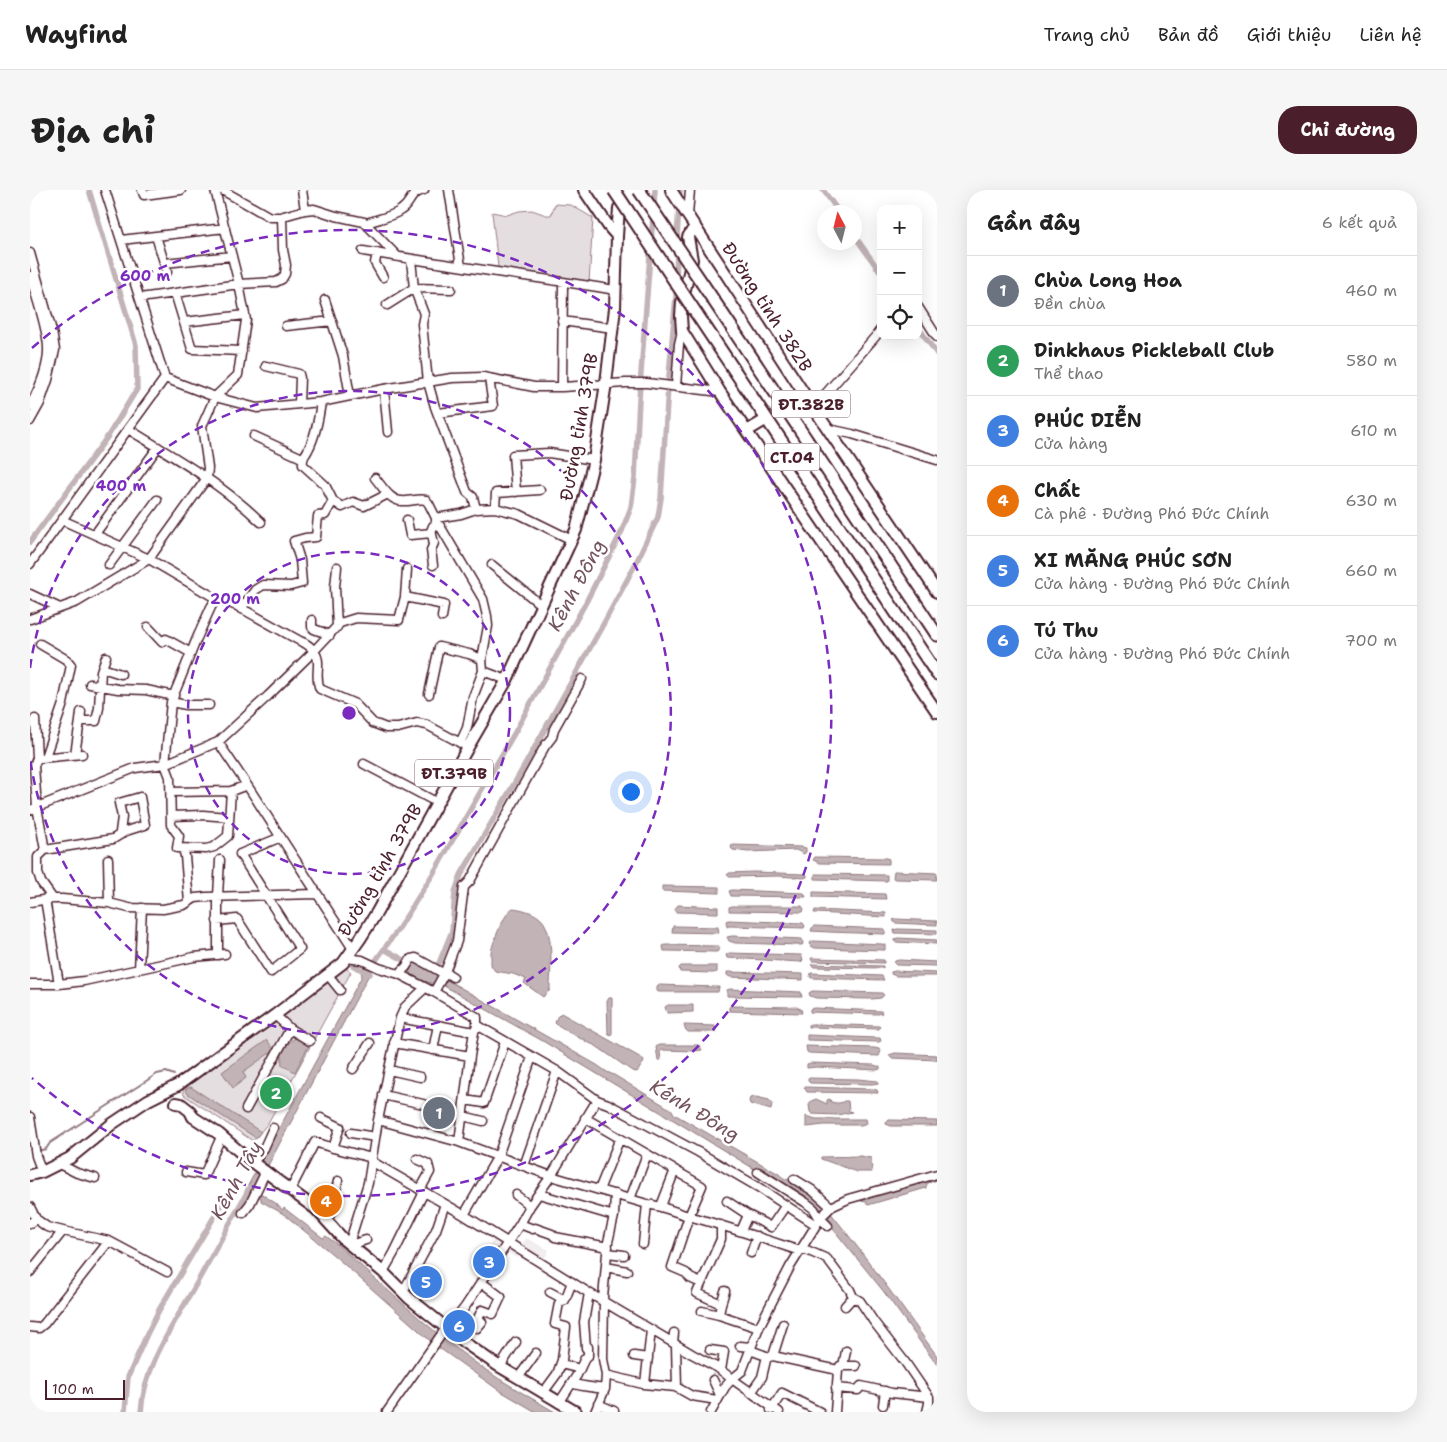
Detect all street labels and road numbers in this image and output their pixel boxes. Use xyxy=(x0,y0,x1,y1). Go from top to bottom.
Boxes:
street label: Đường tỉnh 382B xyxy=(716,238,818,376)
street label: Đường tỉnh 379B xyxy=(554,351,604,503)
road number: ĐT.382B xyxy=(772,390,850,418)
road number: CT.04 xyxy=(764,443,820,470)
road number: ĐT.379B xyxy=(415,760,493,786)
street label: Đường tỉnh 379B xyxy=(332,799,428,941)

